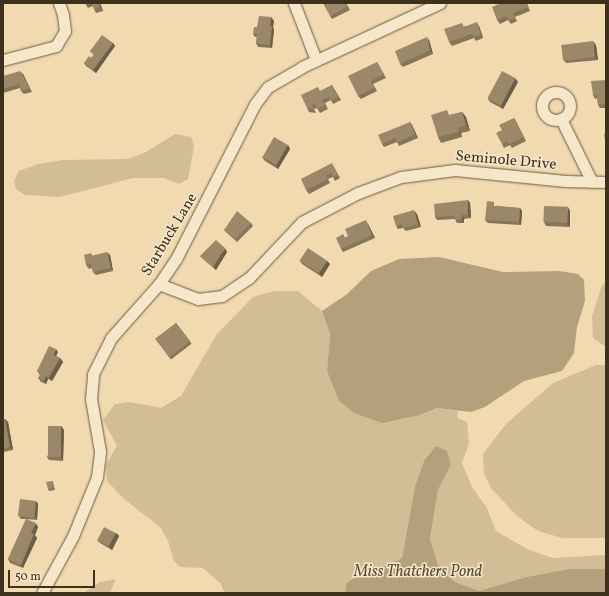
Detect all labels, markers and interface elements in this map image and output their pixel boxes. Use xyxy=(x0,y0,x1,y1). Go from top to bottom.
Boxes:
street label: Seminole Drive xyxy=(455,148,557,174)
street label: Starbuck Lane xyxy=(138,190,202,280)
scale bar xyxy=(10,562,97,588)
water label: Miss Thatchers Pond xyxy=(354,562,482,582)
text: 50 m xyxy=(15,569,41,585)

